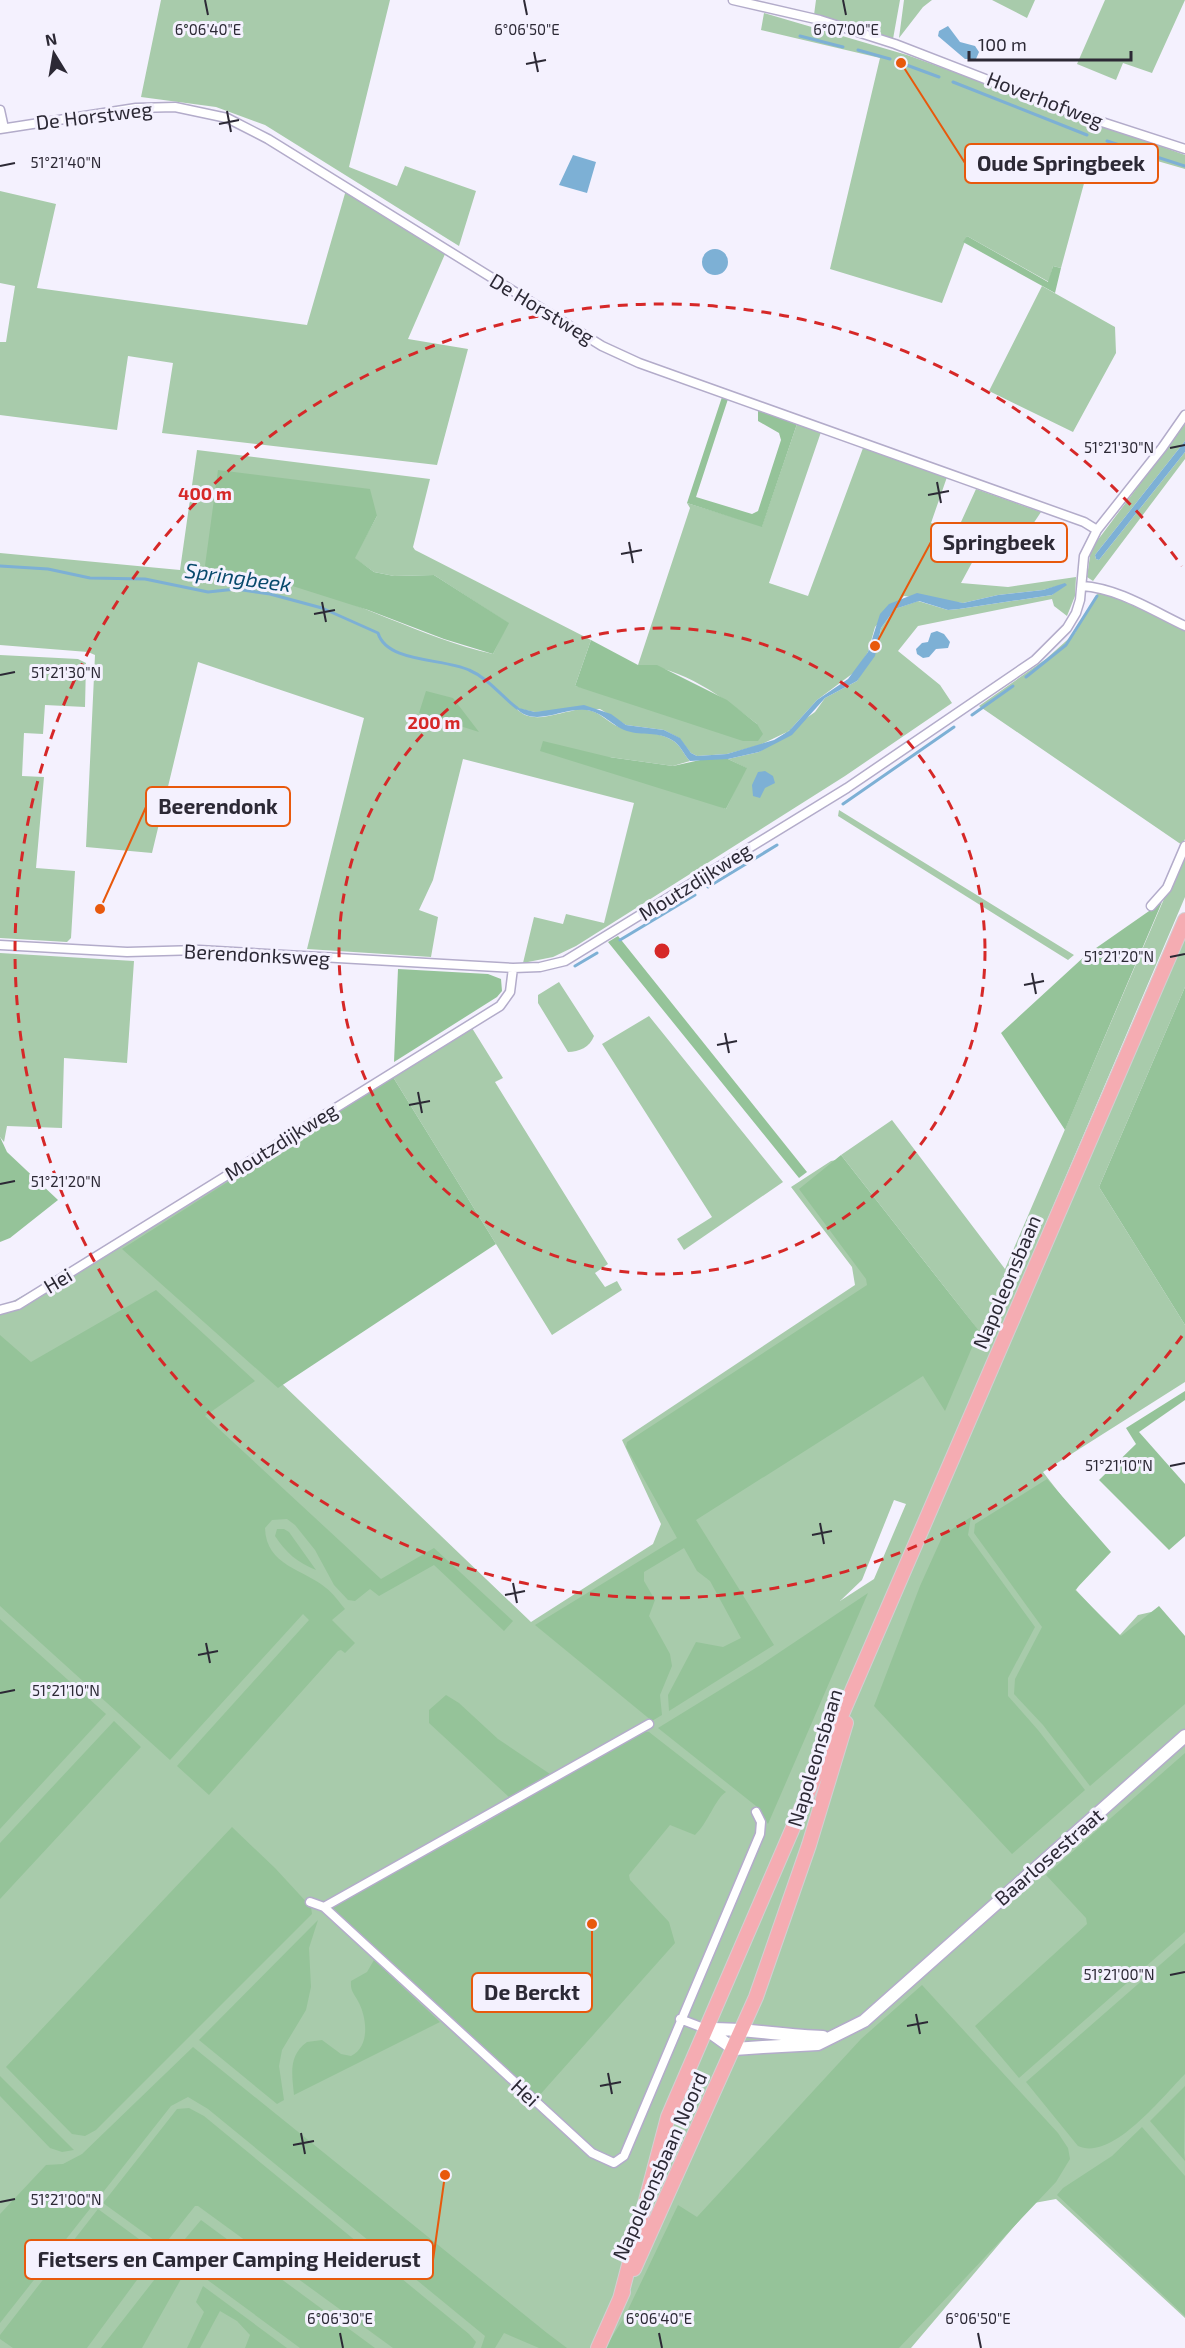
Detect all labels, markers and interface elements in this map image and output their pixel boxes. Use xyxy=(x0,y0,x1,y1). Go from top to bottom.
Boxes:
text: 6°06'40"E xyxy=(175,20,241,38)
text: 6°06'50"E xyxy=(494,20,560,38)
text: 6°07'00"E xyxy=(813,20,879,38)
north arrow xyxy=(24,24,84,84)
scale bar xyxy=(969,24,1131,62)
text: N xyxy=(44,28,59,49)
text: 100 m xyxy=(978,33,1027,55)
street label: Hoverhofweg xyxy=(984,66,1107,132)
street label: De Horstweg xyxy=(34,96,154,134)
callout: Oude Springbeek xyxy=(965,144,1158,183)
text: Oude Springbeek xyxy=(977,150,1145,175)
text: 51°21'40"N xyxy=(31,153,101,171)
street label: De Horstweg xyxy=(486,268,599,349)
text: 51°21'30"N xyxy=(1084,438,1154,456)
text: 400 m xyxy=(178,482,232,504)
callout: Springbeek xyxy=(931,523,1067,562)
text: Springbeek xyxy=(943,529,1055,554)
water label: Springbeek xyxy=(183,557,293,596)
text: 51°21'30"N xyxy=(31,663,101,681)
text: 200 m xyxy=(408,711,460,733)
callout: Beerendonk xyxy=(146,787,290,826)
text: Beerendonk xyxy=(158,793,278,818)
street label: Moutzdijkweg xyxy=(634,837,755,925)
street label: Berendonksweg xyxy=(183,938,331,970)
centre of rings xyxy=(652,941,672,961)
text: 51°21'20"N xyxy=(1084,947,1154,965)
street label: Moutzdijkweg xyxy=(220,1097,341,1185)
text: 51°21'20"N xyxy=(31,1172,101,1190)
street label: Napoleonsbaan xyxy=(967,1211,1045,1352)
street label: Hei xyxy=(39,1262,76,1298)
text: 51°21'10"N xyxy=(1085,1456,1153,1474)
text: 51°21'10"N xyxy=(32,1681,100,1699)
street label: Napoleonsbaan xyxy=(782,1686,846,1830)
street label: Baarlosestraat xyxy=(989,1802,1108,1910)
text: 51°21'00"N xyxy=(1084,1965,1154,1983)
callout: De Berckt xyxy=(472,1973,592,2012)
text: De Berckt xyxy=(484,1979,580,2004)
street label: Napoleonsbaan Noord xyxy=(607,2068,711,2263)
street label: Hei xyxy=(507,2074,544,2111)
text: 51°21'00"N xyxy=(31,2190,101,2208)
callout: Fietsers en Camper Camping Heiderust xyxy=(25,2240,433,2279)
text: Fietsers en Camper Camping Heiderust xyxy=(37,2246,421,2271)
text: 6°06'30"E xyxy=(307,2309,373,2327)
text: 6°06'40"E xyxy=(626,2309,692,2327)
text: 6°06'50"E xyxy=(945,2309,1011,2327)

